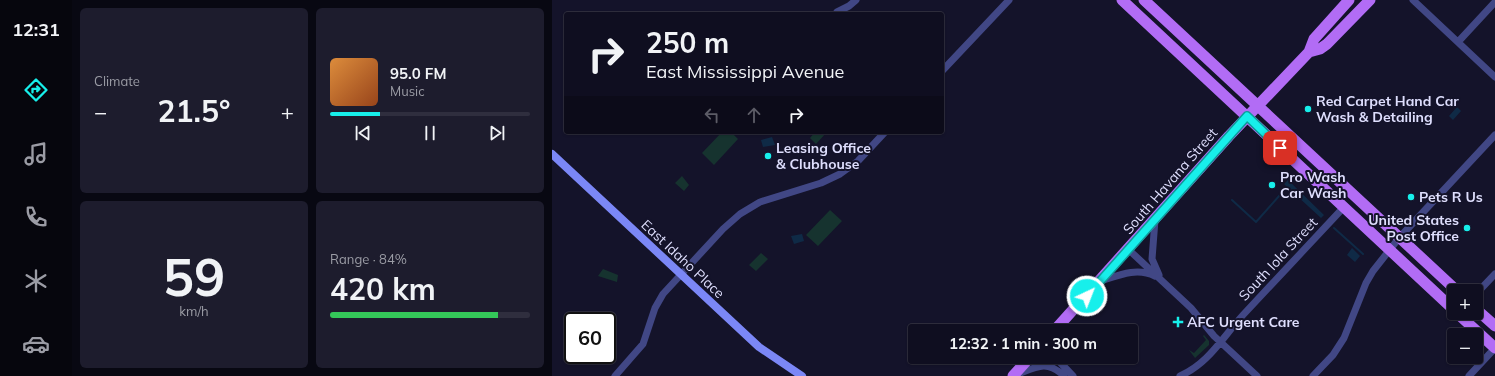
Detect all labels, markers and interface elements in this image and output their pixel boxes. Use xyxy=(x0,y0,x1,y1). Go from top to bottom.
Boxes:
text: 12:31 xyxy=(12,18,60,41)
text: 250 m xyxy=(646,25,729,60)
icon: right xyxy=(580,28,632,80)
text: East Mississippi Avenue xyxy=(646,60,844,83)
text: 95.0 FM xyxy=(390,64,446,83)
text: Climate xyxy=(94,73,140,89)
icon: directions xyxy=(22,76,50,104)
text: Music xyxy=(390,83,425,99)
text: 21.5° xyxy=(158,92,230,130)
place label: Red Carpet Hand Car Wash & Detailing xyxy=(1316,92,1459,126)
text: − xyxy=(94,98,107,126)
text: + xyxy=(281,98,294,126)
icon: left xyxy=(701,104,723,126)
icon: ahead xyxy=(743,104,765,126)
icon: right xyxy=(785,104,807,126)
marker: Red Carpet Hand Car Wash & Detailing xyxy=(1303,104,1313,114)
icon: previous xyxy=(352,122,374,144)
icon: pause xyxy=(419,122,441,144)
icon: next xyxy=(486,122,508,144)
street label: South Havana Street xyxy=(1119,124,1221,238)
pin xyxy=(1263,131,1297,165)
icon: arrive xyxy=(1269,137,1291,159)
place label: Leasing Office & Clubhouse xyxy=(776,139,871,173)
icon: music xyxy=(22,140,50,168)
marker: Leasing Office & Clubhouse xyxy=(763,151,773,161)
place label: Pro Wash Car Wash xyxy=(1280,168,1346,202)
marker: Pro Wash Car Wash xyxy=(1267,180,1277,190)
place label: Pets R Us xyxy=(1419,188,1483,206)
marker: Pets R Us xyxy=(1406,192,1416,202)
icon: phone xyxy=(22,203,50,231)
place label: United States Post Office xyxy=(1368,211,1459,245)
street label: South Iola Street xyxy=(1235,214,1321,304)
street label: East Idaho Place xyxy=(638,216,728,302)
marker: United States Post Office xyxy=(1462,223,1472,233)
text: 59 xyxy=(163,244,225,309)
text: Range · 84% xyxy=(330,251,407,267)
icon: climate xyxy=(22,267,50,295)
text: 420 km xyxy=(330,270,436,308)
position arrow xyxy=(1066,275,1108,317)
map controls xyxy=(1447,284,1483,364)
button: + xyxy=(1447,284,1483,320)
text: km/h xyxy=(179,303,209,319)
speed limit sign: 60 xyxy=(564,312,616,364)
place label: AFC Urgent Care xyxy=(1187,313,1300,331)
marker: AFC Urgent Care xyxy=(1172,316,1184,328)
button: − xyxy=(1447,328,1483,364)
icon: car xyxy=(22,330,50,358)
text: 12:32 · 1 min · 300 m xyxy=(949,334,1097,353)

